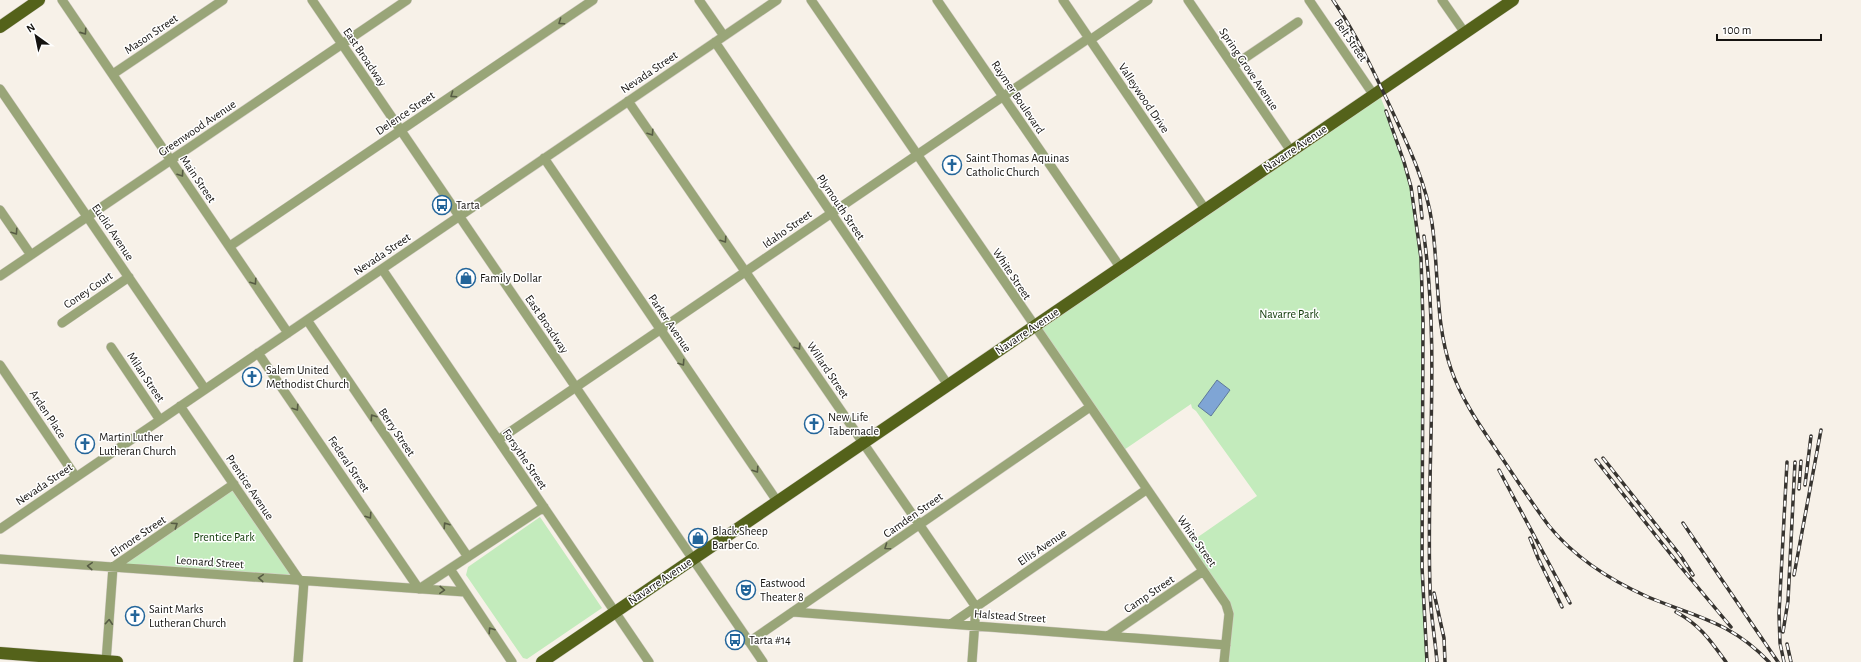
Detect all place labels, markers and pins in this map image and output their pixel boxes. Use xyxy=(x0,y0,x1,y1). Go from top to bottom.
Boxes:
place label: Saint Thomas Aquinas Catholic Church xyxy=(966,152,1069,178)
church icon: Saint Thomas Aquinas Catholic Church xyxy=(941,154,963,176)
bus stop icon: Tarta xyxy=(431,194,453,216)
place label: Tarta xyxy=(456,199,480,211)
shop icon: Family Dollar xyxy=(455,267,477,289)
place label: Family Dollar xyxy=(480,272,542,285)
place label: Salem United Methodist Church xyxy=(266,364,349,390)
church icon: Salem United Methodist Church xyxy=(241,366,263,388)
place label: New Life Tabernacle xyxy=(828,411,879,437)
church icon: New Life Tabernacle xyxy=(803,413,825,435)
place label: Martin Luther Lutheran Church xyxy=(99,431,176,457)
church icon: Martin Luther Lutheran Church xyxy=(74,433,96,455)
place label: Black Sheep Barber Co. xyxy=(712,525,768,551)
shop icon: Black Sheep Barber Co. xyxy=(687,527,709,549)
place label: Eastwood Theater 8 xyxy=(760,577,805,603)
theatre icon: Eastwood Theater 8 xyxy=(735,579,757,601)
place label: Saint Marks Lutheran Church xyxy=(149,603,226,629)
church icon: Saint Marks Lutheran Church xyxy=(124,605,146,627)
bus stop icon: Tarta #14 xyxy=(724,629,746,651)
place label: Tarta #14 xyxy=(749,634,791,646)

